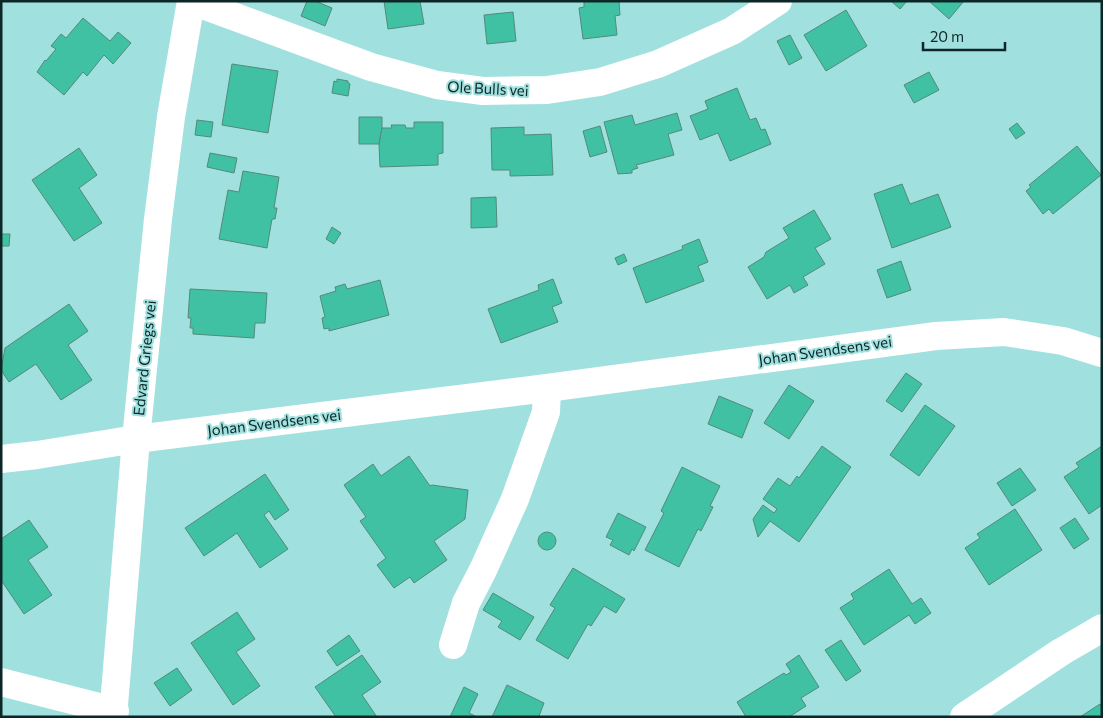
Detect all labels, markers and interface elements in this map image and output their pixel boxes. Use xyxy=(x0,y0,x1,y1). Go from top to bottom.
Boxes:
scale bar xyxy=(923,20,1006,52)
text: 20 m xyxy=(930,27,964,45)
street label: Ole Bulls vei xyxy=(447,77,529,99)
street label: Edvard Griegs vei xyxy=(129,299,159,417)
street label: Johan Svendsens vei xyxy=(757,332,893,368)
street label: Johan Svendsens vei xyxy=(206,405,342,439)

